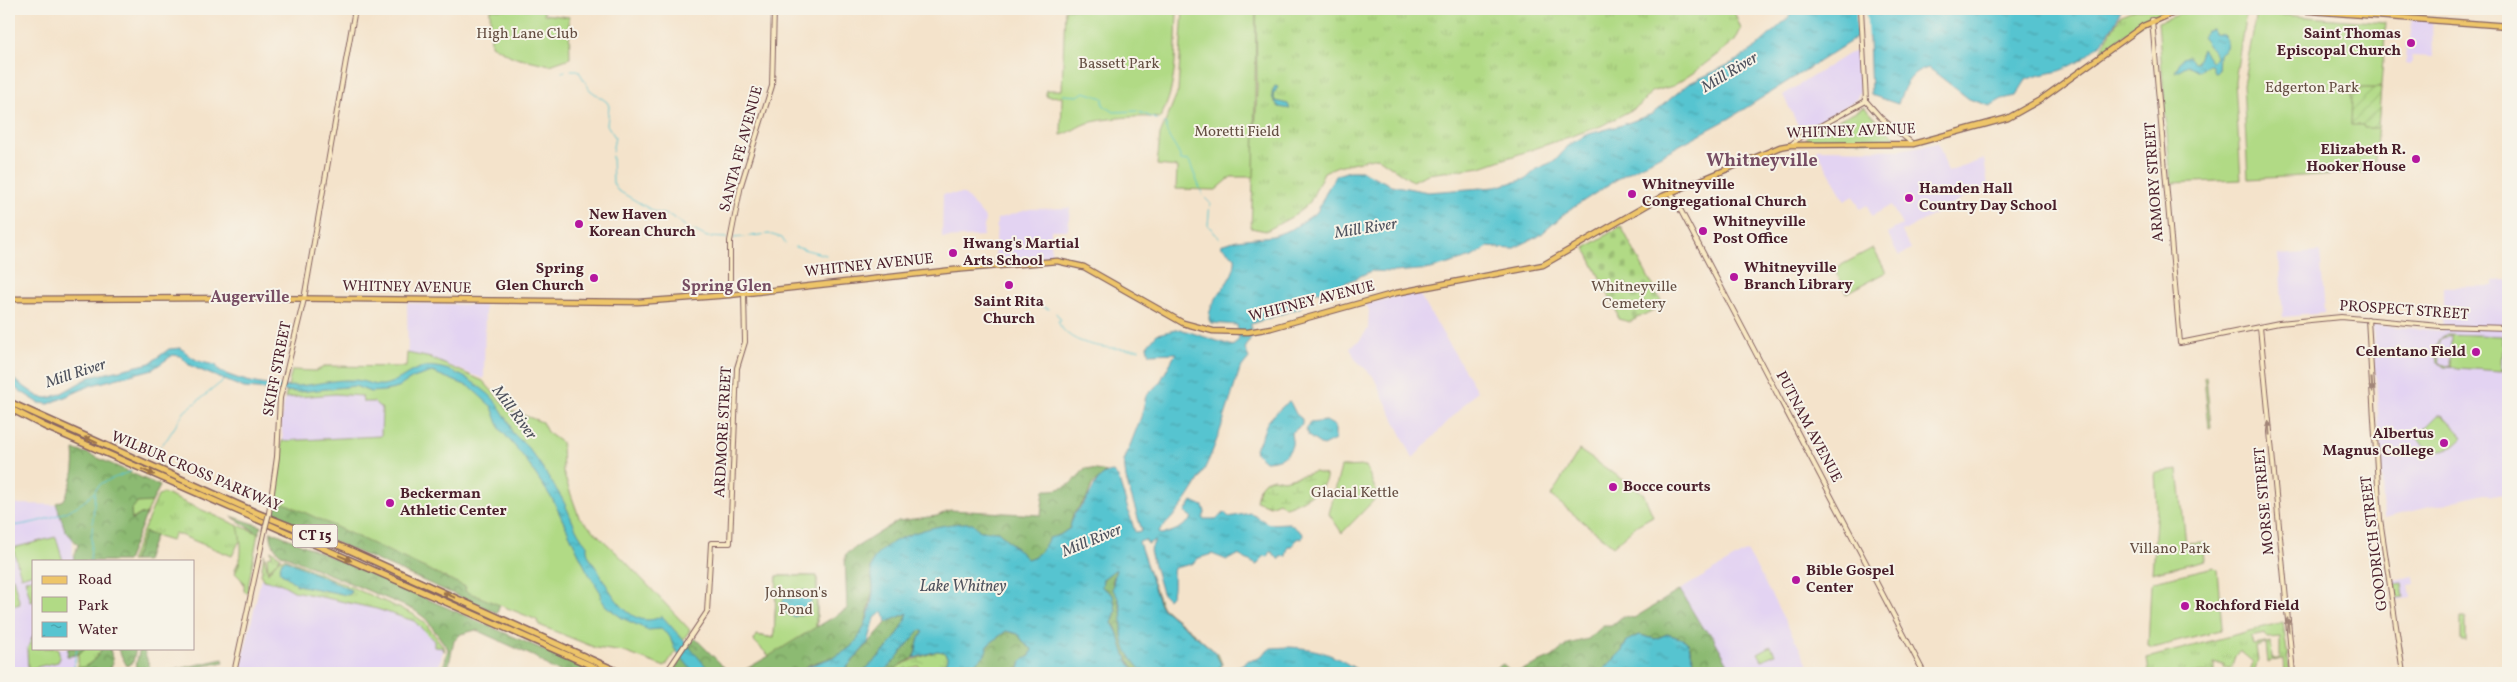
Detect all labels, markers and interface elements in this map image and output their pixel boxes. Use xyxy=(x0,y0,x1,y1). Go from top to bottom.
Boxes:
park label: High Lane Club xyxy=(476,24,578,45)
place label: Saint Thomas Episcopal Church xyxy=(2277,24,2401,62)
marker: Saint Thomas Episcopal Church xyxy=(2405,37,2417,49)
water label: Mill River xyxy=(1697,47,1763,99)
park label: Bassett Park xyxy=(1079,54,1159,75)
park label: Edgerton Park xyxy=(2265,78,2359,99)
street label: SANTA FE AVENUE xyxy=(715,84,769,214)
street label: WHITNEY AVENUE xyxy=(1786,119,1916,145)
street label: ARMORY STREET xyxy=(2140,121,2170,243)
park label: Moretti Field xyxy=(1194,122,1280,143)
place label: Elizabeth R. Hooker House xyxy=(2307,140,2406,178)
district label: Whitneyville xyxy=(1706,149,1818,174)
marker: Elizabeth R. Hooker House xyxy=(2410,153,2422,165)
place label: Whitneyville Congregational Church xyxy=(1642,175,1807,213)
place label: Hamden Hall Country Day School xyxy=(1919,179,2057,217)
marker: Whitneyville Congregational Church xyxy=(1626,188,1638,200)
marker: Hamden Hall Country Day School xyxy=(1903,192,1915,204)
place label: New Haven Korean Church xyxy=(589,205,696,243)
place label: Whitneyville Post Office xyxy=(1713,212,1806,250)
water label: Mill River xyxy=(1332,213,1400,245)
marker: New Haven Korean Church xyxy=(573,218,585,230)
marker: Whitneyville Post Office xyxy=(1697,225,1709,237)
place label: Hwang's Martial Arts School xyxy=(963,234,1079,272)
marker: Hwang's Martial Arts School xyxy=(947,247,959,259)
street label: WHITNEY AVENUE xyxy=(804,249,934,283)
place label: Whitneyville Branch Library xyxy=(1744,258,1853,296)
place label: Spring Glen Church xyxy=(496,259,584,297)
marker: Whitneyville Branch Library xyxy=(1728,271,1740,283)
marker: Spring Glen Church xyxy=(588,272,600,284)
street label: WHITNEY AVENUE xyxy=(342,276,472,300)
district label: Spring Glen xyxy=(682,276,773,298)
street label: WHITNEY AVENUE xyxy=(1247,276,1377,328)
park label: Whitneyville Cemetery xyxy=(1591,277,1677,315)
marker: Saint Rita Church xyxy=(1003,279,1015,291)
district label: Augerville xyxy=(211,287,289,309)
place label: Saint Rita Church xyxy=(974,292,1044,330)
street label: PROSPECT STREET xyxy=(2338,296,2470,326)
street label: SKIFF STREET xyxy=(258,319,298,418)
place label: Celentano Field xyxy=(2356,342,2466,363)
marker: Celentano Field xyxy=(2470,346,2482,358)
water label: Mill River xyxy=(42,354,110,394)
street label: ARDMORE STREET xyxy=(710,365,738,498)
street label: PUTNAM AVENUE xyxy=(1770,368,1846,486)
one-way arrow xyxy=(2368,377,2376,393)
water label: Mill River xyxy=(486,381,542,445)
one-way arrow xyxy=(2265,420,2273,436)
place label: Albertus Magnus College xyxy=(2322,424,2434,462)
street label: WILBUR CROSS PARKWAY xyxy=(107,427,285,518)
one-way arrow xyxy=(84,435,98,443)
marker: Albertus Magnus College xyxy=(2438,437,2450,449)
street label: MORSE STREET xyxy=(2250,446,2280,556)
one-way arrow xyxy=(141,469,155,477)
street label: GOODRICH STREET xyxy=(2356,474,2394,612)
place label: Bocce courts xyxy=(1623,477,1711,498)
marker: Bocce courts xyxy=(1607,481,1619,493)
park label: Glacial Kettle xyxy=(1311,483,1399,504)
place label: Beckerman Athletic Center xyxy=(400,484,507,522)
marker: Beckerman Athletic Center xyxy=(384,497,396,509)
water label: Mill River xyxy=(1058,519,1126,563)
road number: CT 15 xyxy=(292,524,338,548)
park label: Villano Park xyxy=(2129,539,2211,560)
one-way arrow xyxy=(338,555,352,563)
legend xyxy=(32,560,195,650)
place label: Bible Gospel Center xyxy=(1806,561,1894,599)
text: Road xyxy=(78,570,112,591)
marker: Bible Gospel Center xyxy=(1790,574,1802,586)
water label: Lake Whitney xyxy=(920,576,1006,598)
park label: Johnson's Pond xyxy=(765,583,827,621)
one-way arrow xyxy=(442,591,456,599)
text: Park xyxy=(78,596,109,617)
place label: Rochford Field xyxy=(2195,596,2299,617)
marker: Rochford Field xyxy=(2179,600,2191,612)
one-way arrow xyxy=(2284,616,2292,632)
text: Water xyxy=(78,620,118,641)

